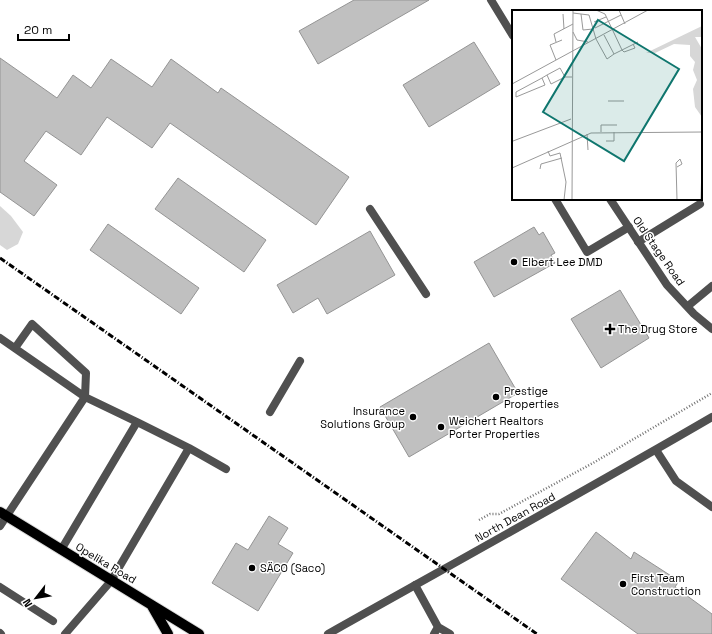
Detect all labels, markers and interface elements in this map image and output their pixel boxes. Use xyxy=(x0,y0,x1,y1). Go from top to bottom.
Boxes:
inset map xyxy=(512,10,702,200)
scale bar xyxy=(18,16,69,42)
text: 20 m xyxy=(24,22,52,38)
street label: Old Stage Road xyxy=(630,214,688,288)
place label: Elbert Lee DMD xyxy=(522,255,602,269)
marker: Elbert Lee DMD xyxy=(509,257,519,267)
place label: The Drug Store xyxy=(618,322,697,336)
marker: The Drug Store xyxy=(605,324,615,334)
place label: Prestige Properties xyxy=(504,384,559,411)
marker: Prestige Properties xyxy=(491,392,501,402)
place label: Insurance Solutions Group xyxy=(320,404,405,431)
marker: Insurance Solutions Group xyxy=(408,412,418,422)
place label: Weichert Realtors Porter Properties xyxy=(449,414,544,441)
marker: Weichert Realtors Porter Properties xyxy=(436,422,446,432)
street label: North Dean Road xyxy=(472,489,558,545)
street label: Opelika Road xyxy=(73,539,139,587)
place label: SÄCO (Saco) xyxy=(260,561,325,575)
marker: SÄCO (Saco) xyxy=(247,563,257,573)
place label: First Team Construction xyxy=(631,571,701,598)
north arrow xyxy=(16,578,56,618)
marker: First Team Construction xyxy=(618,579,628,589)
text: N xyxy=(20,596,35,610)

